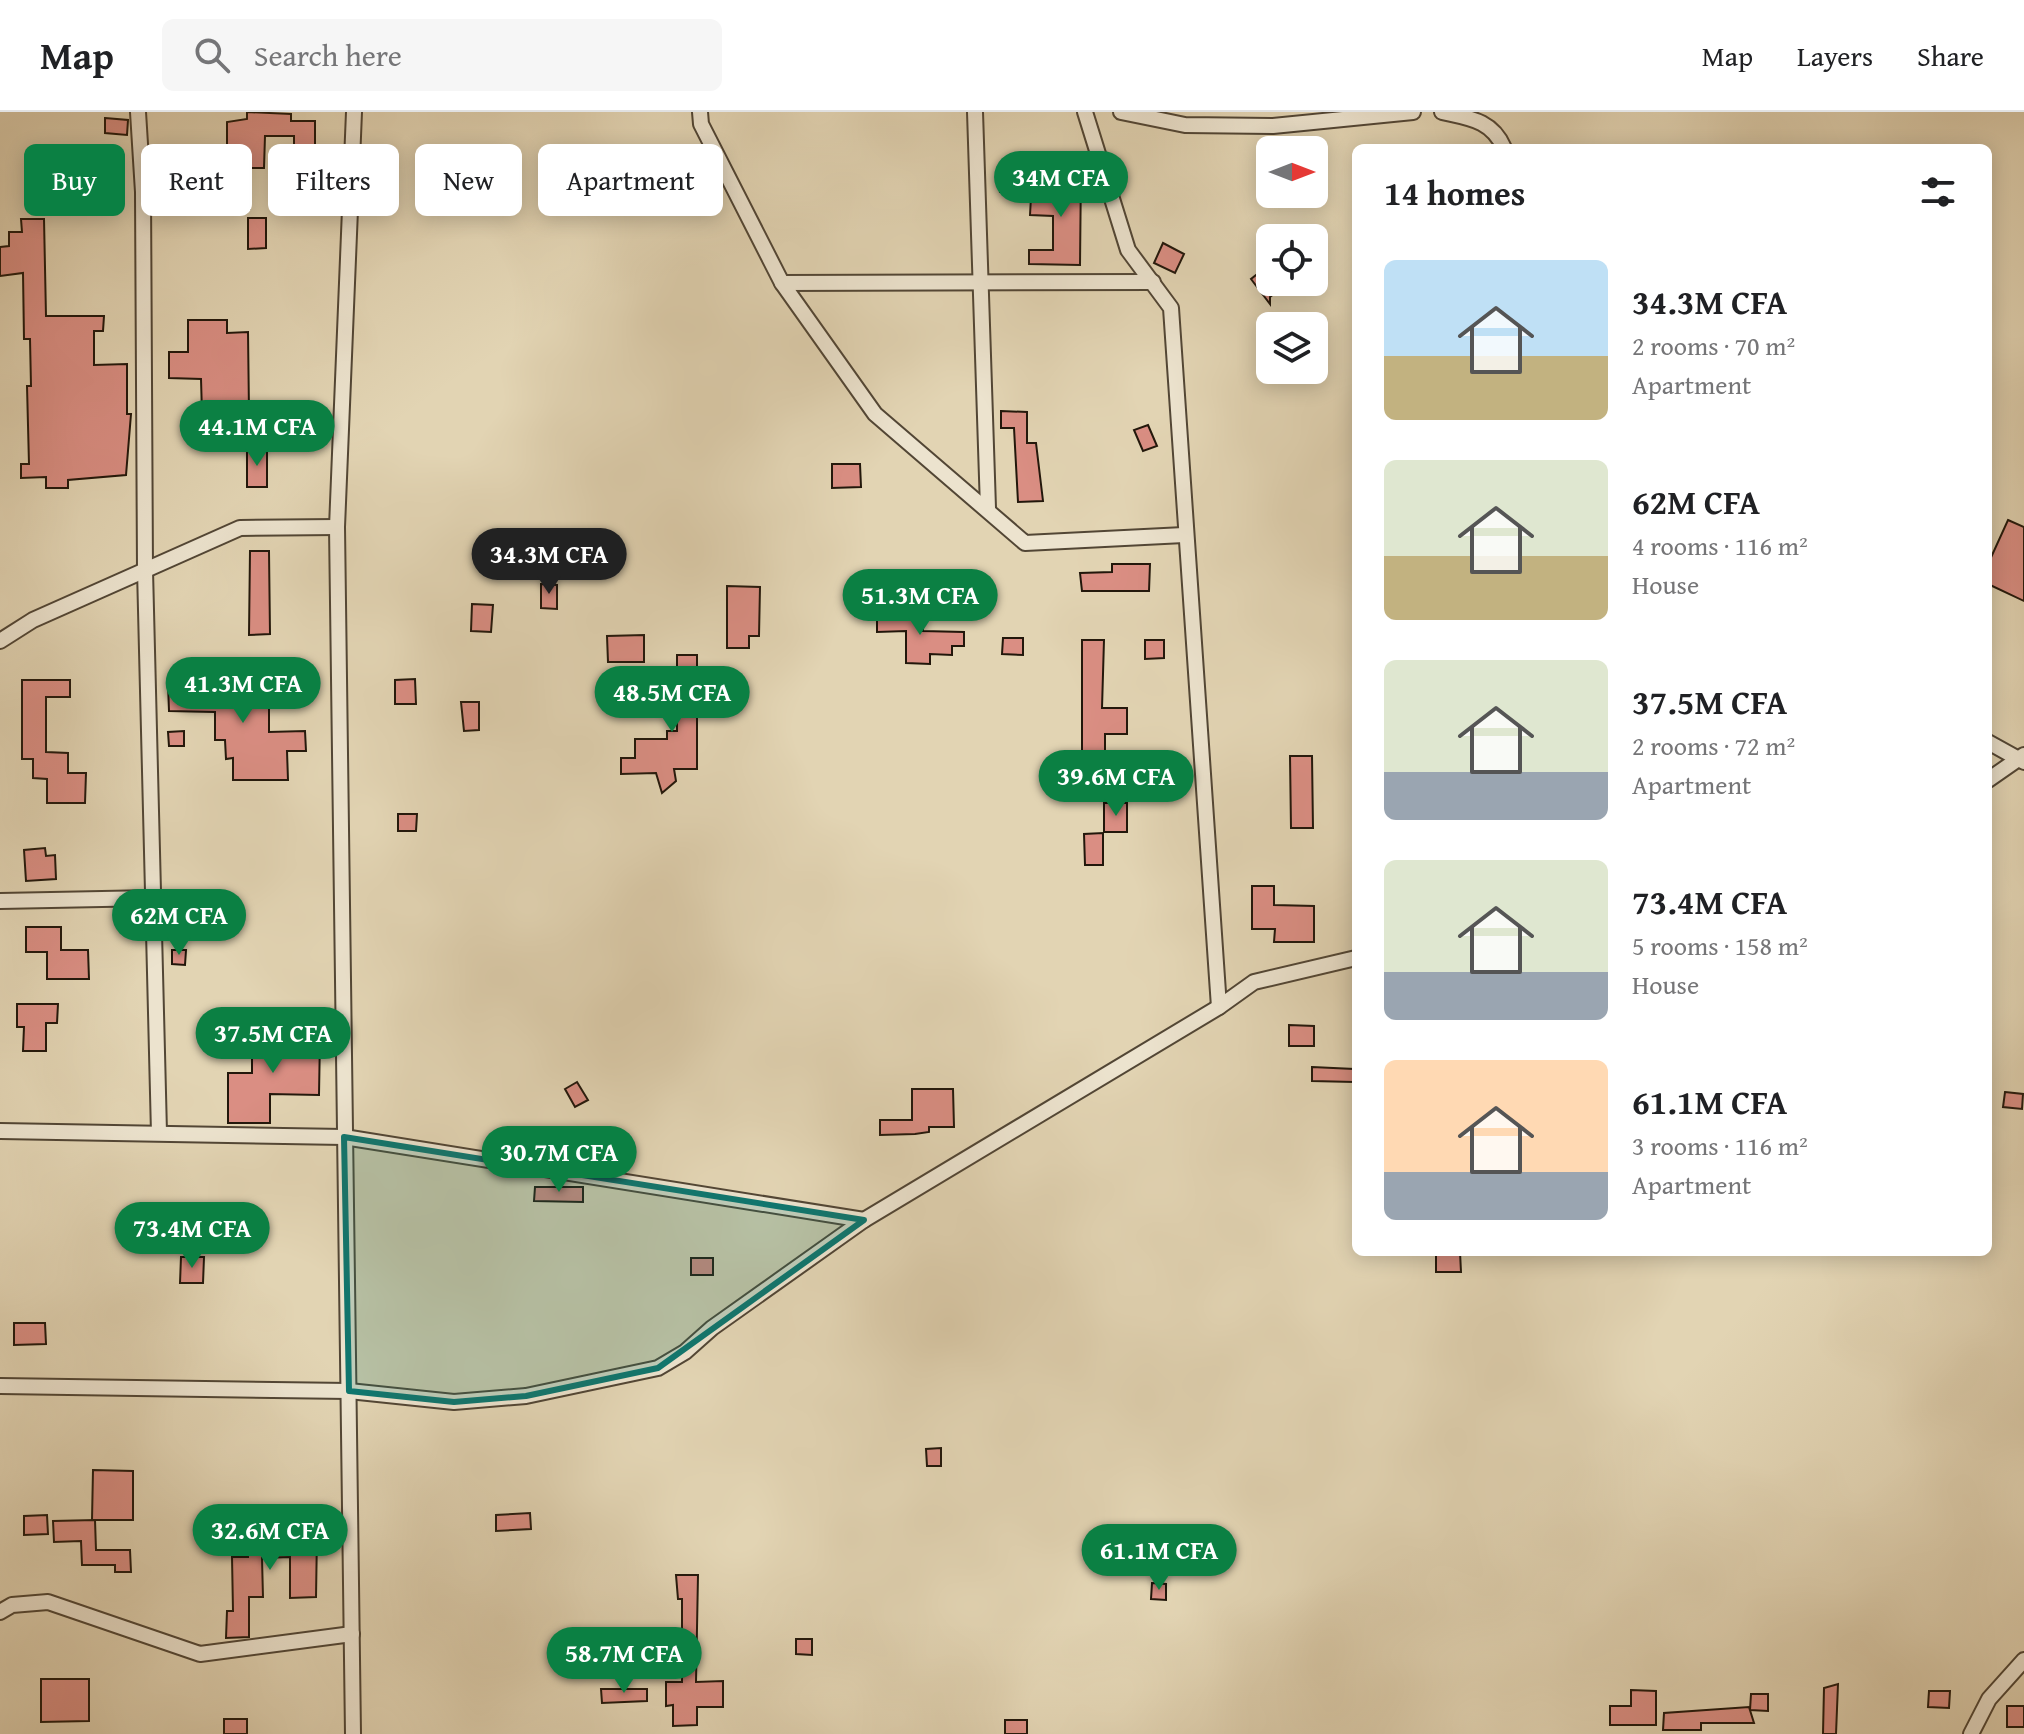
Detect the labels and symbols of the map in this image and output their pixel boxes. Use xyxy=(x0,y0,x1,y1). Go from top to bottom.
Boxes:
north arrow xyxy=(1256,136,1328,208)
pin: 34M CFA xyxy=(987,151,1135,219)
pin: 44.1M CFA xyxy=(165,400,349,468)
pin: 34.3M CFA xyxy=(457,528,641,596)
pin: 51.3M CFA xyxy=(828,569,1012,637)
pin: 41.3M CFA xyxy=(151,657,335,725)
pin: 48.5M CFA xyxy=(580,666,764,734)
pin: 39.6M CFA xyxy=(1024,750,1208,818)
pin: 62M CFA xyxy=(105,889,253,957)
pin: 37.5M CFA xyxy=(181,1007,365,1075)
pin: 30.7M CFA xyxy=(467,1126,651,1194)
pin: 73.4M CFA xyxy=(100,1202,284,1270)
pin: 32.6M CFA xyxy=(178,1504,362,1572)
pin: 61.1M CFA xyxy=(1067,1524,1251,1592)
pin: 58.7M CFA xyxy=(532,1627,716,1695)

